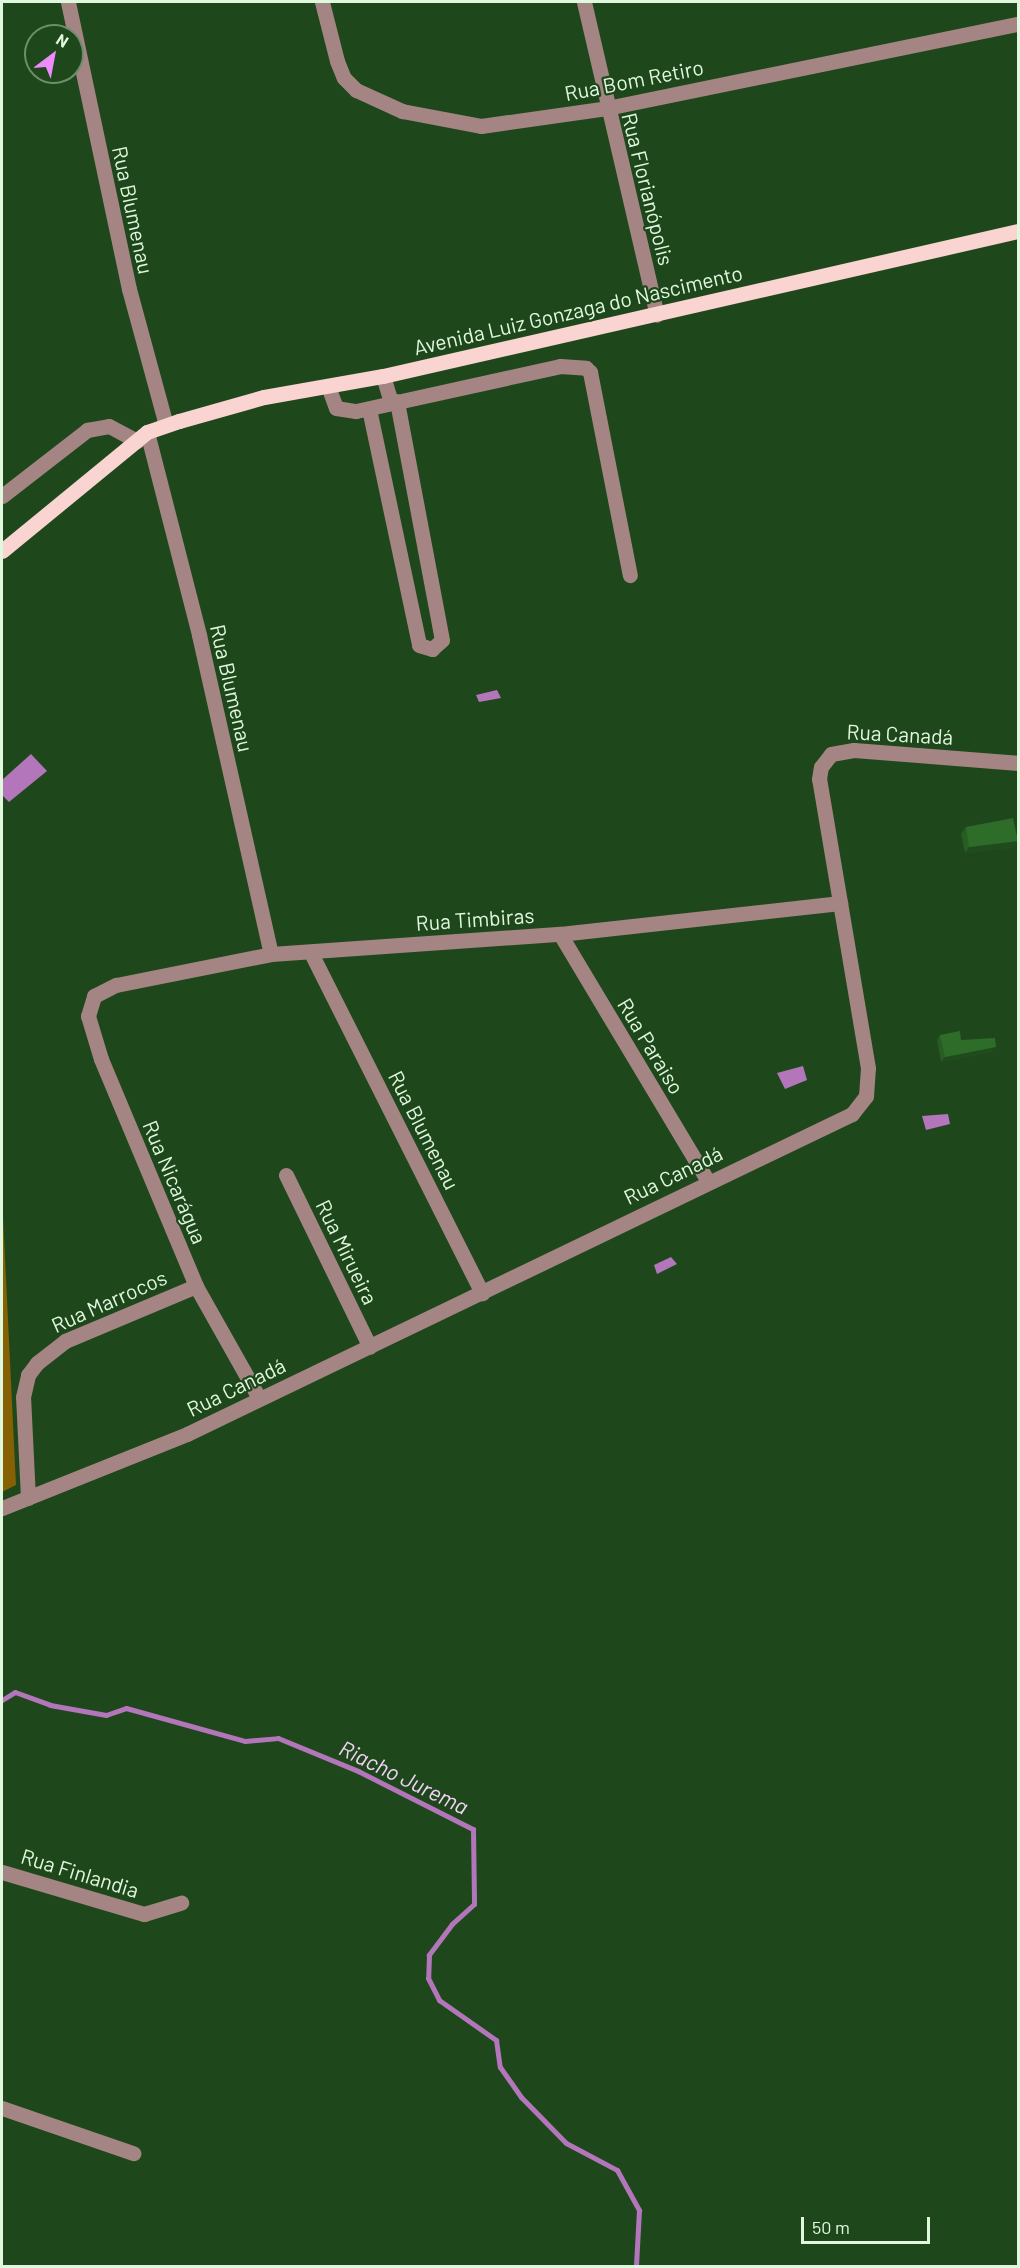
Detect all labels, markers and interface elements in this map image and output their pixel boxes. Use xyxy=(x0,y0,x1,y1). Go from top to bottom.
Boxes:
north arrow xyxy=(24,24,84,84)
text: N xyxy=(53,29,72,51)
street label: Rua Bom Retiro xyxy=(562,54,706,106)
street label: Rua Florianópolis xyxy=(617,110,679,268)
street label: Rua Blumenau xyxy=(107,144,159,276)
street label: Avenida Luiz Gonzaga do Nascimento xyxy=(411,260,745,360)
street label: Rua Blumenau xyxy=(205,622,259,754)
street label: Rua Canadá xyxy=(846,719,954,749)
street label: Rua Timbiras xyxy=(415,902,535,936)
street label: Rua Paraiso xyxy=(613,993,689,1099)
street label: Rua Blumenau xyxy=(383,1066,465,1194)
street label: Rua Nicarágua xyxy=(138,1116,212,1248)
street label: Rua Canadá xyxy=(620,1140,726,1210)
street label: Rua Mirueira xyxy=(311,1196,383,1308)
street label: Rua Marrocos xyxy=(47,1264,171,1338)
street label: Rua Canadá xyxy=(183,1352,289,1422)
water label: Riacho Jurema xyxy=(335,1734,473,1820)
street label: Rua Finlandia xyxy=(18,1843,142,1903)
scale bar xyxy=(804,2205,933,2243)
text: 50 m xyxy=(812,2216,850,2238)

